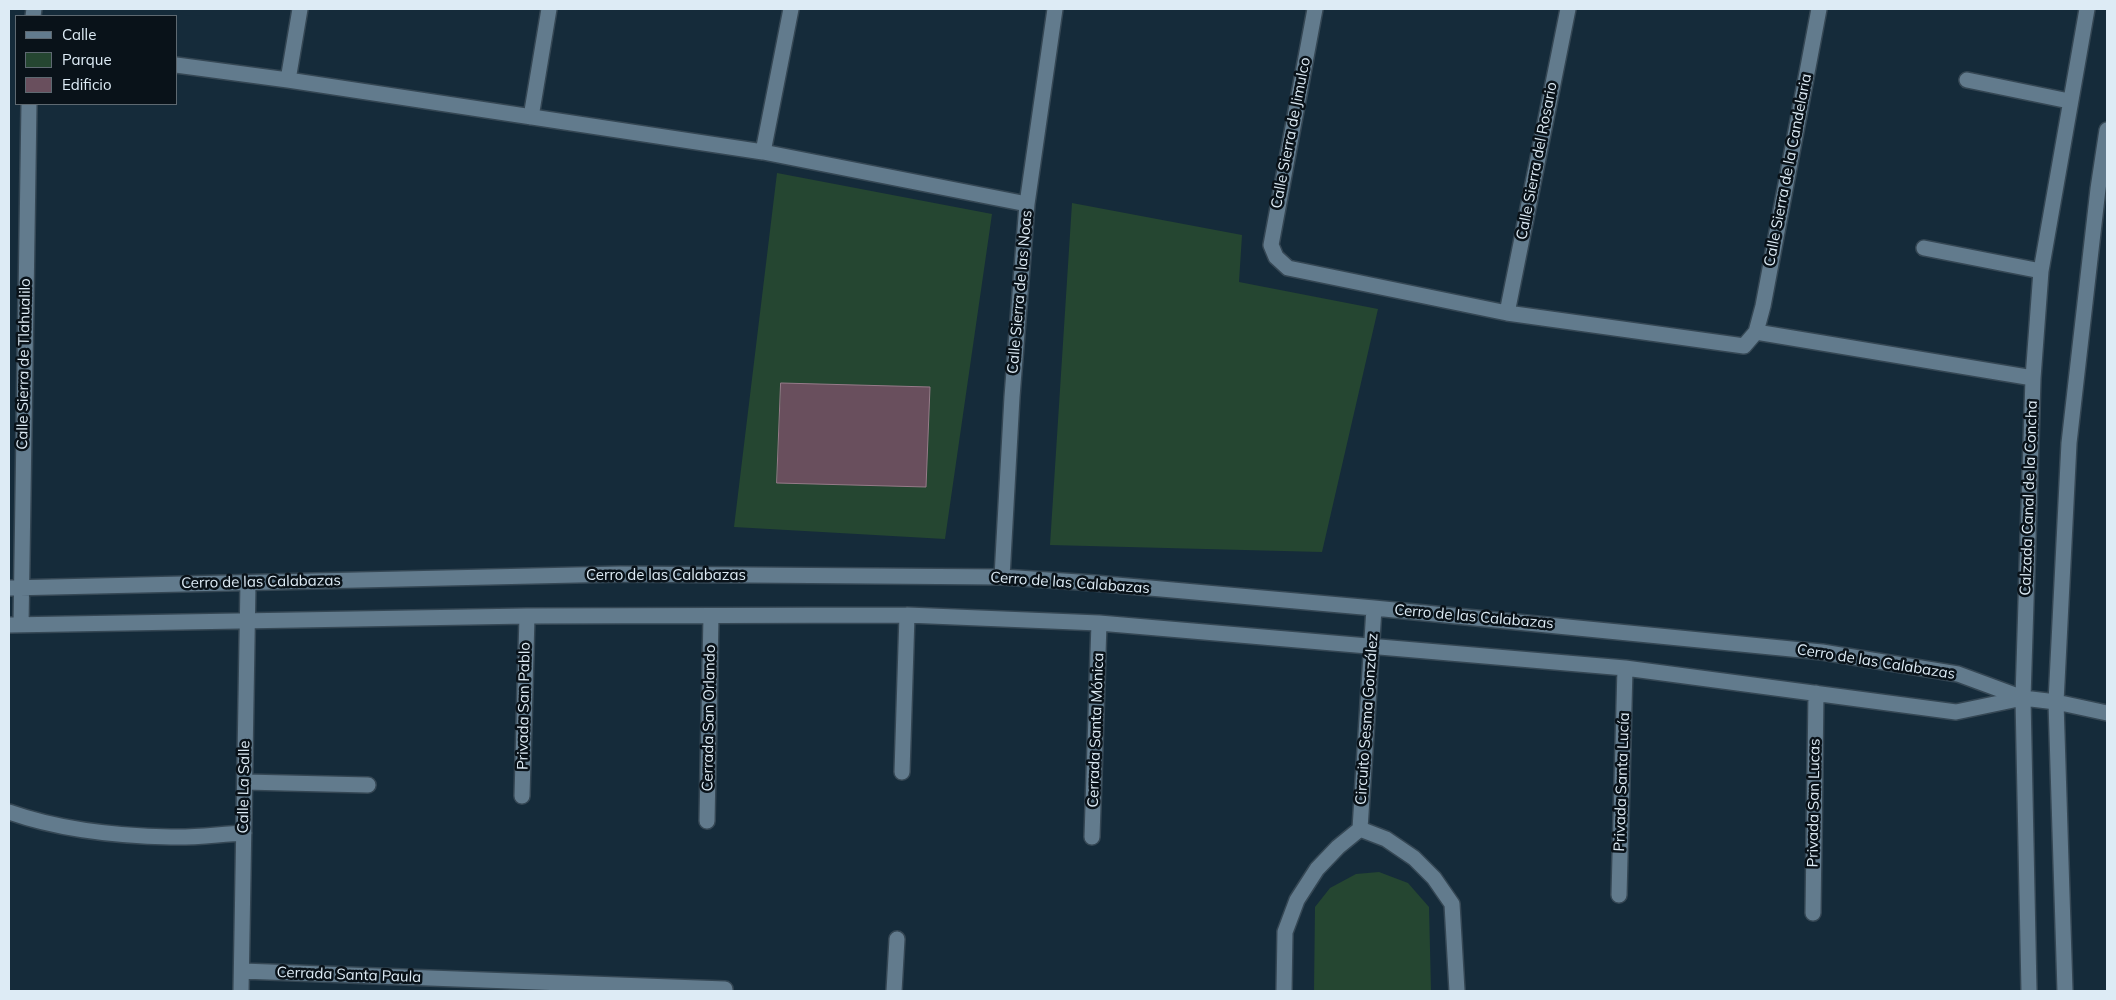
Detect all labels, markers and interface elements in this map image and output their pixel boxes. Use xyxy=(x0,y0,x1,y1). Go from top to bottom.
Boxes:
legend xyxy=(15,15,178,105)
text: Calle xyxy=(62,25,96,44)
text: Parque xyxy=(62,50,112,69)
street label: Calle Sierra de Jimulco xyxy=(1267,56,1315,210)
street label: Calle Sierra de la Candelaria xyxy=(1760,72,1816,268)
text: Edificio xyxy=(62,75,112,94)
street label: Calle Sierra del Rosario xyxy=(1513,81,1561,241)
street label: Calle Sierra de las Noas xyxy=(1004,209,1036,375)
street label: Calle Sierra de Tlahualilo xyxy=(14,278,34,450)
street label: Calzada Canal de la Concha xyxy=(2017,400,2041,596)
street label: Cerro de las Calabazas xyxy=(586,566,746,584)
street label: Cerro de las Calabazas xyxy=(990,568,1150,598)
street label: Cerro de las Calabazas xyxy=(181,572,341,592)
street label: Cerro de las Calabazas xyxy=(1394,601,1554,633)
street label: Circuito Sesma González xyxy=(1352,633,1382,805)
street label: Cerro de las Calabazas xyxy=(1796,641,1956,683)
street label: Privada San Pablo xyxy=(514,642,534,770)
street label: Cerrada San Orlando xyxy=(699,645,719,791)
street label: Cerrada Santa Mónica xyxy=(1084,652,1108,808)
street label: Privada Santa Lucía xyxy=(1611,712,1633,852)
street label: Privada San Lucas xyxy=(1804,738,1824,868)
street label: Calle La Salle xyxy=(234,740,254,834)
street label: Cerrada Santa Paula xyxy=(276,963,422,987)

